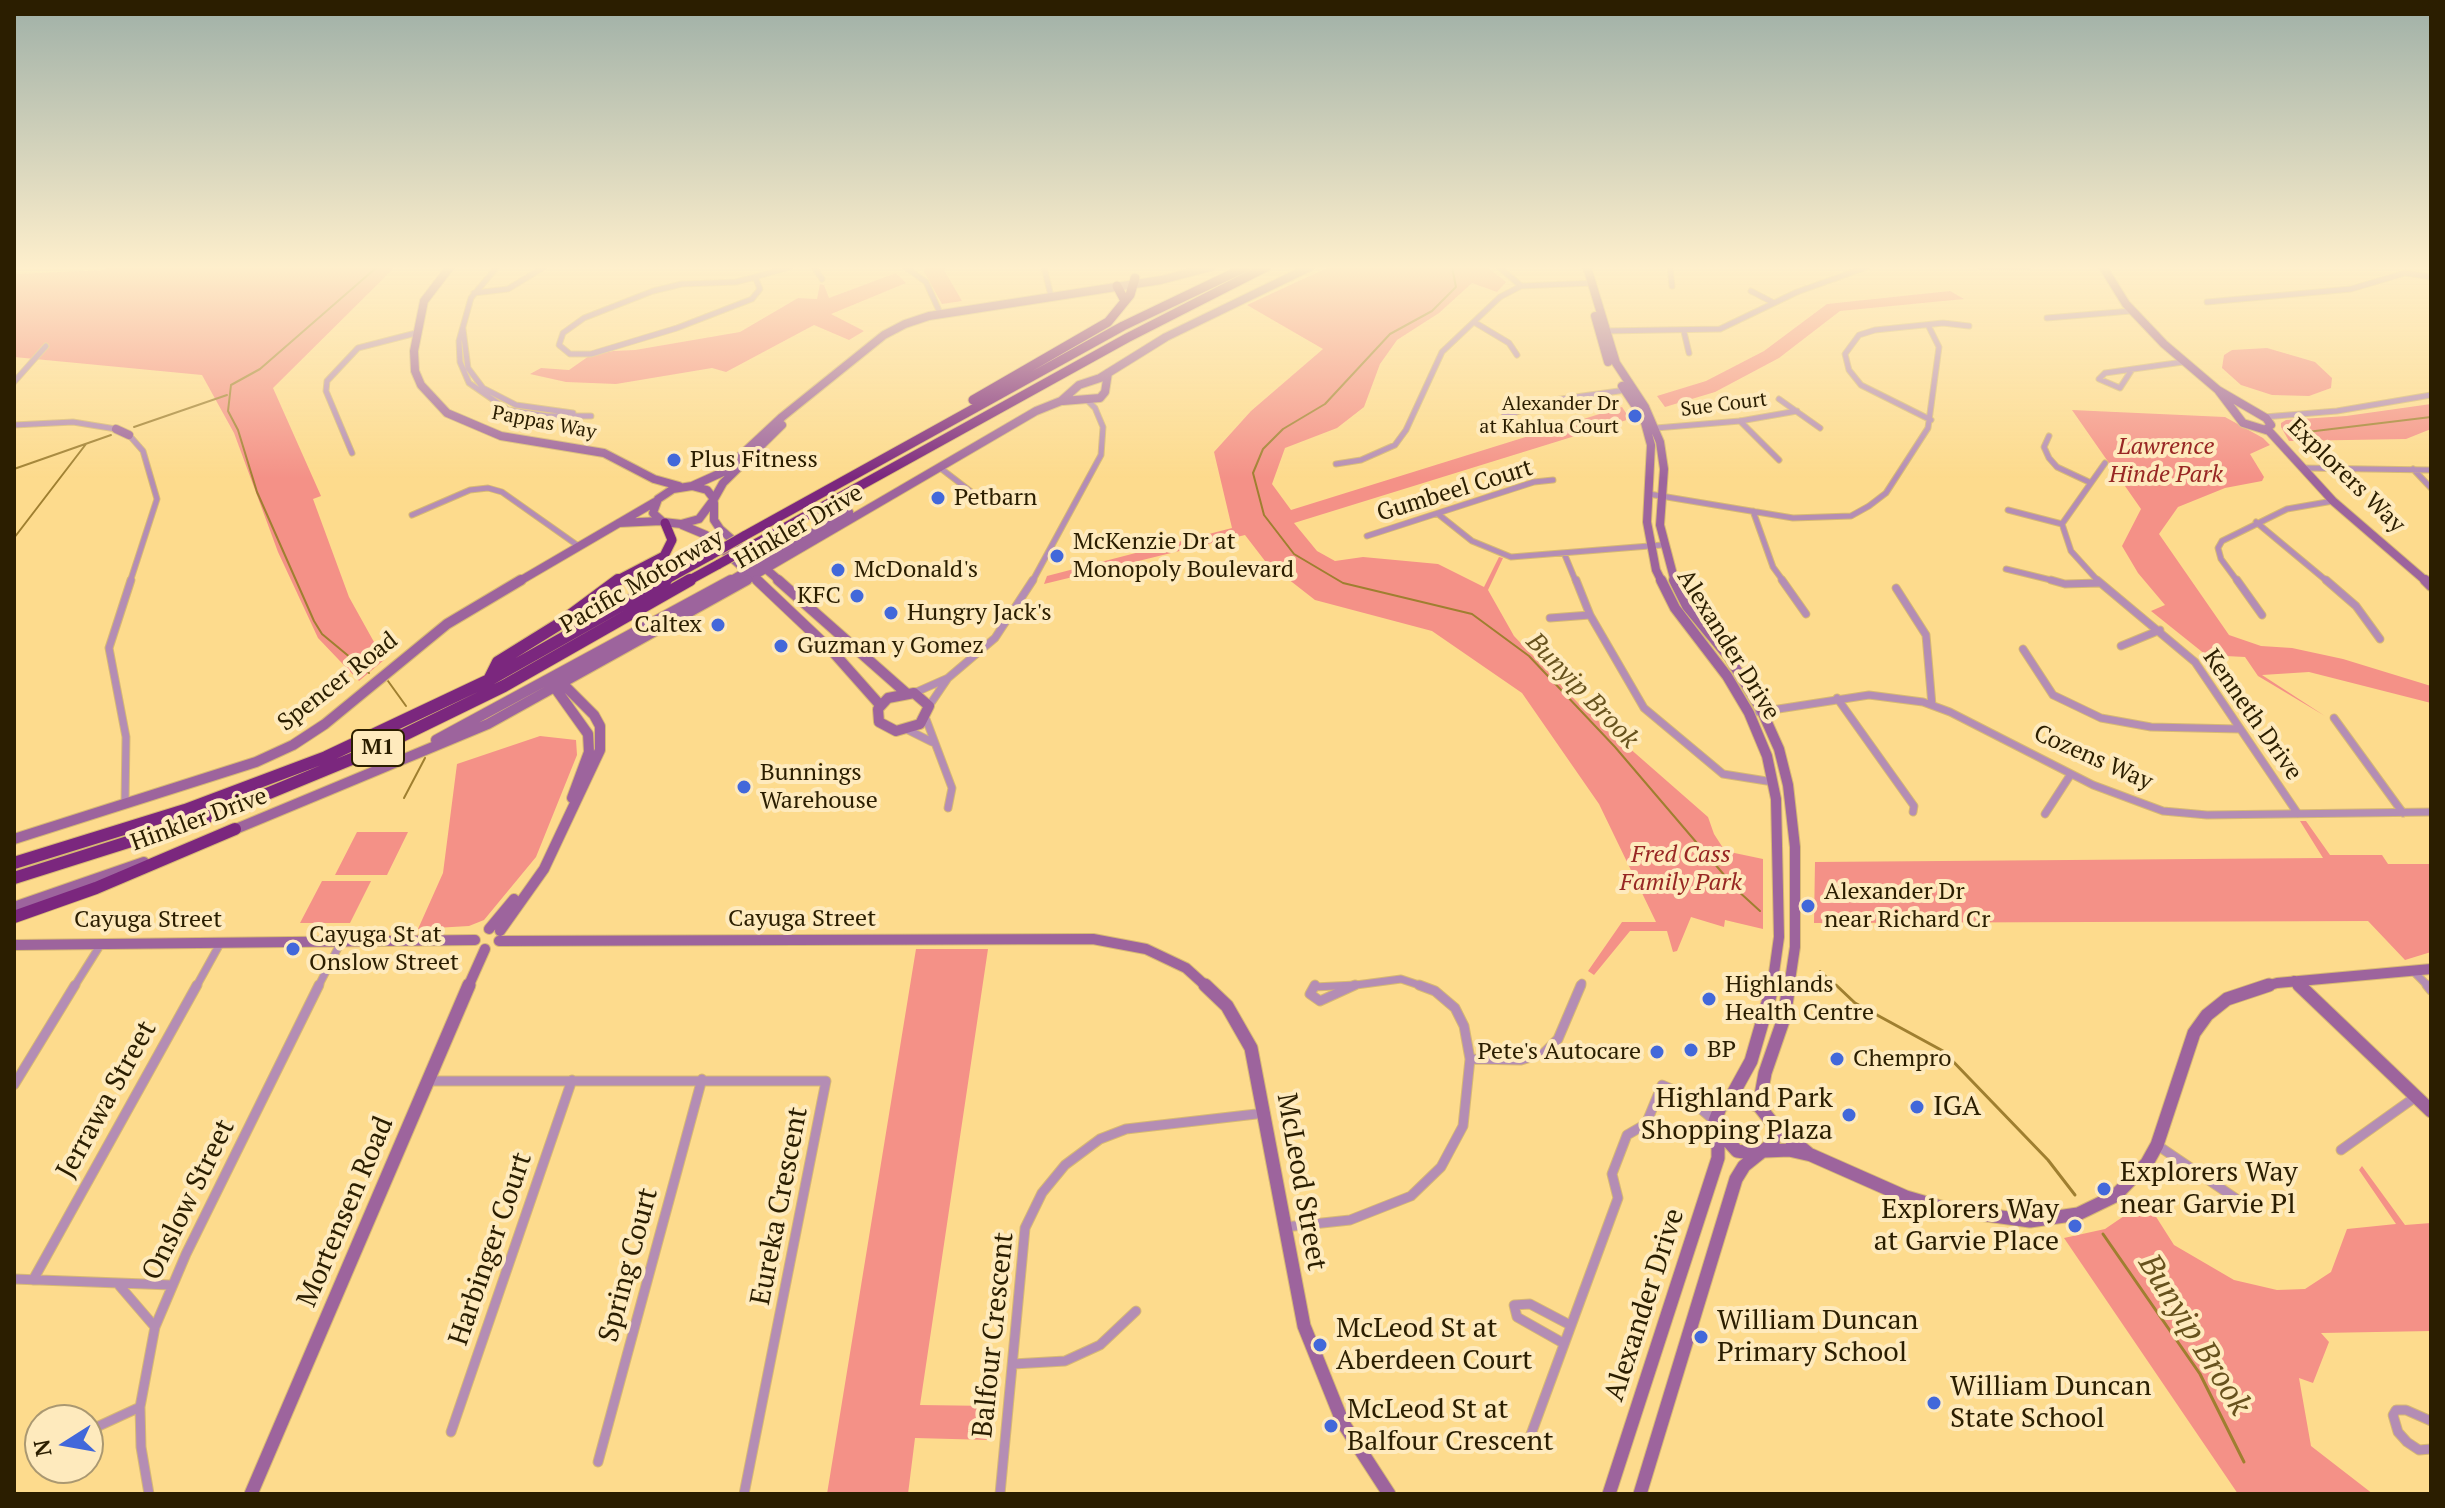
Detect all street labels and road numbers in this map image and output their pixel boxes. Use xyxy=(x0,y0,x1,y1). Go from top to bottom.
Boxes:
street label: Sue Court xyxy=(1679,388,1769,422)
street label: Pappas Way xyxy=(490,401,598,445)
street label: Explorers Way xyxy=(2281,413,2411,539)
street label: Gumbeel Court xyxy=(1374,454,1536,528)
street label: Hinkler Drive xyxy=(730,479,868,575)
street label: Pacific Motorway xyxy=(555,524,729,640)
street label: Alexander Drive xyxy=(1670,565,1786,725)
street label: Spencer Road xyxy=(272,626,404,738)
street label: Kenneth Drive xyxy=(2196,644,2308,786)
street label: Cozens Way xyxy=(2029,719,2157,797)
road number: M1 xyxy=(352,730,404,766)
street label: Hinkler Drive xyxy=(127,782,271,858)
street label: Cayuga Street xyxy=(728,905,876,933)
street label: Cayuga Street xyxy=(74,906,222,934)
street label: Jerrawa Street xyxy=(50,1015,164,1185)
street label: McLeod Street xyxy=(1269,1091,1333,1273)
street label: Eureka Crescent xyxy=(744,1104,816,1308)
street label: Mortensen Road xyxy=(291,1112,401,1312)
street label: Onslow Street xyxy=(136,1114,242,1286)
street label: Harbinger Court xyxy=(442,1148,540,1350)
street label: Spring Court xyxy=(592,1184,666,1346)
street label: Alexander Drive xyxy=(1598,1205,1692,1405)
street label: Balfour Crescent xyxy=(966,1231,1022,1439)

